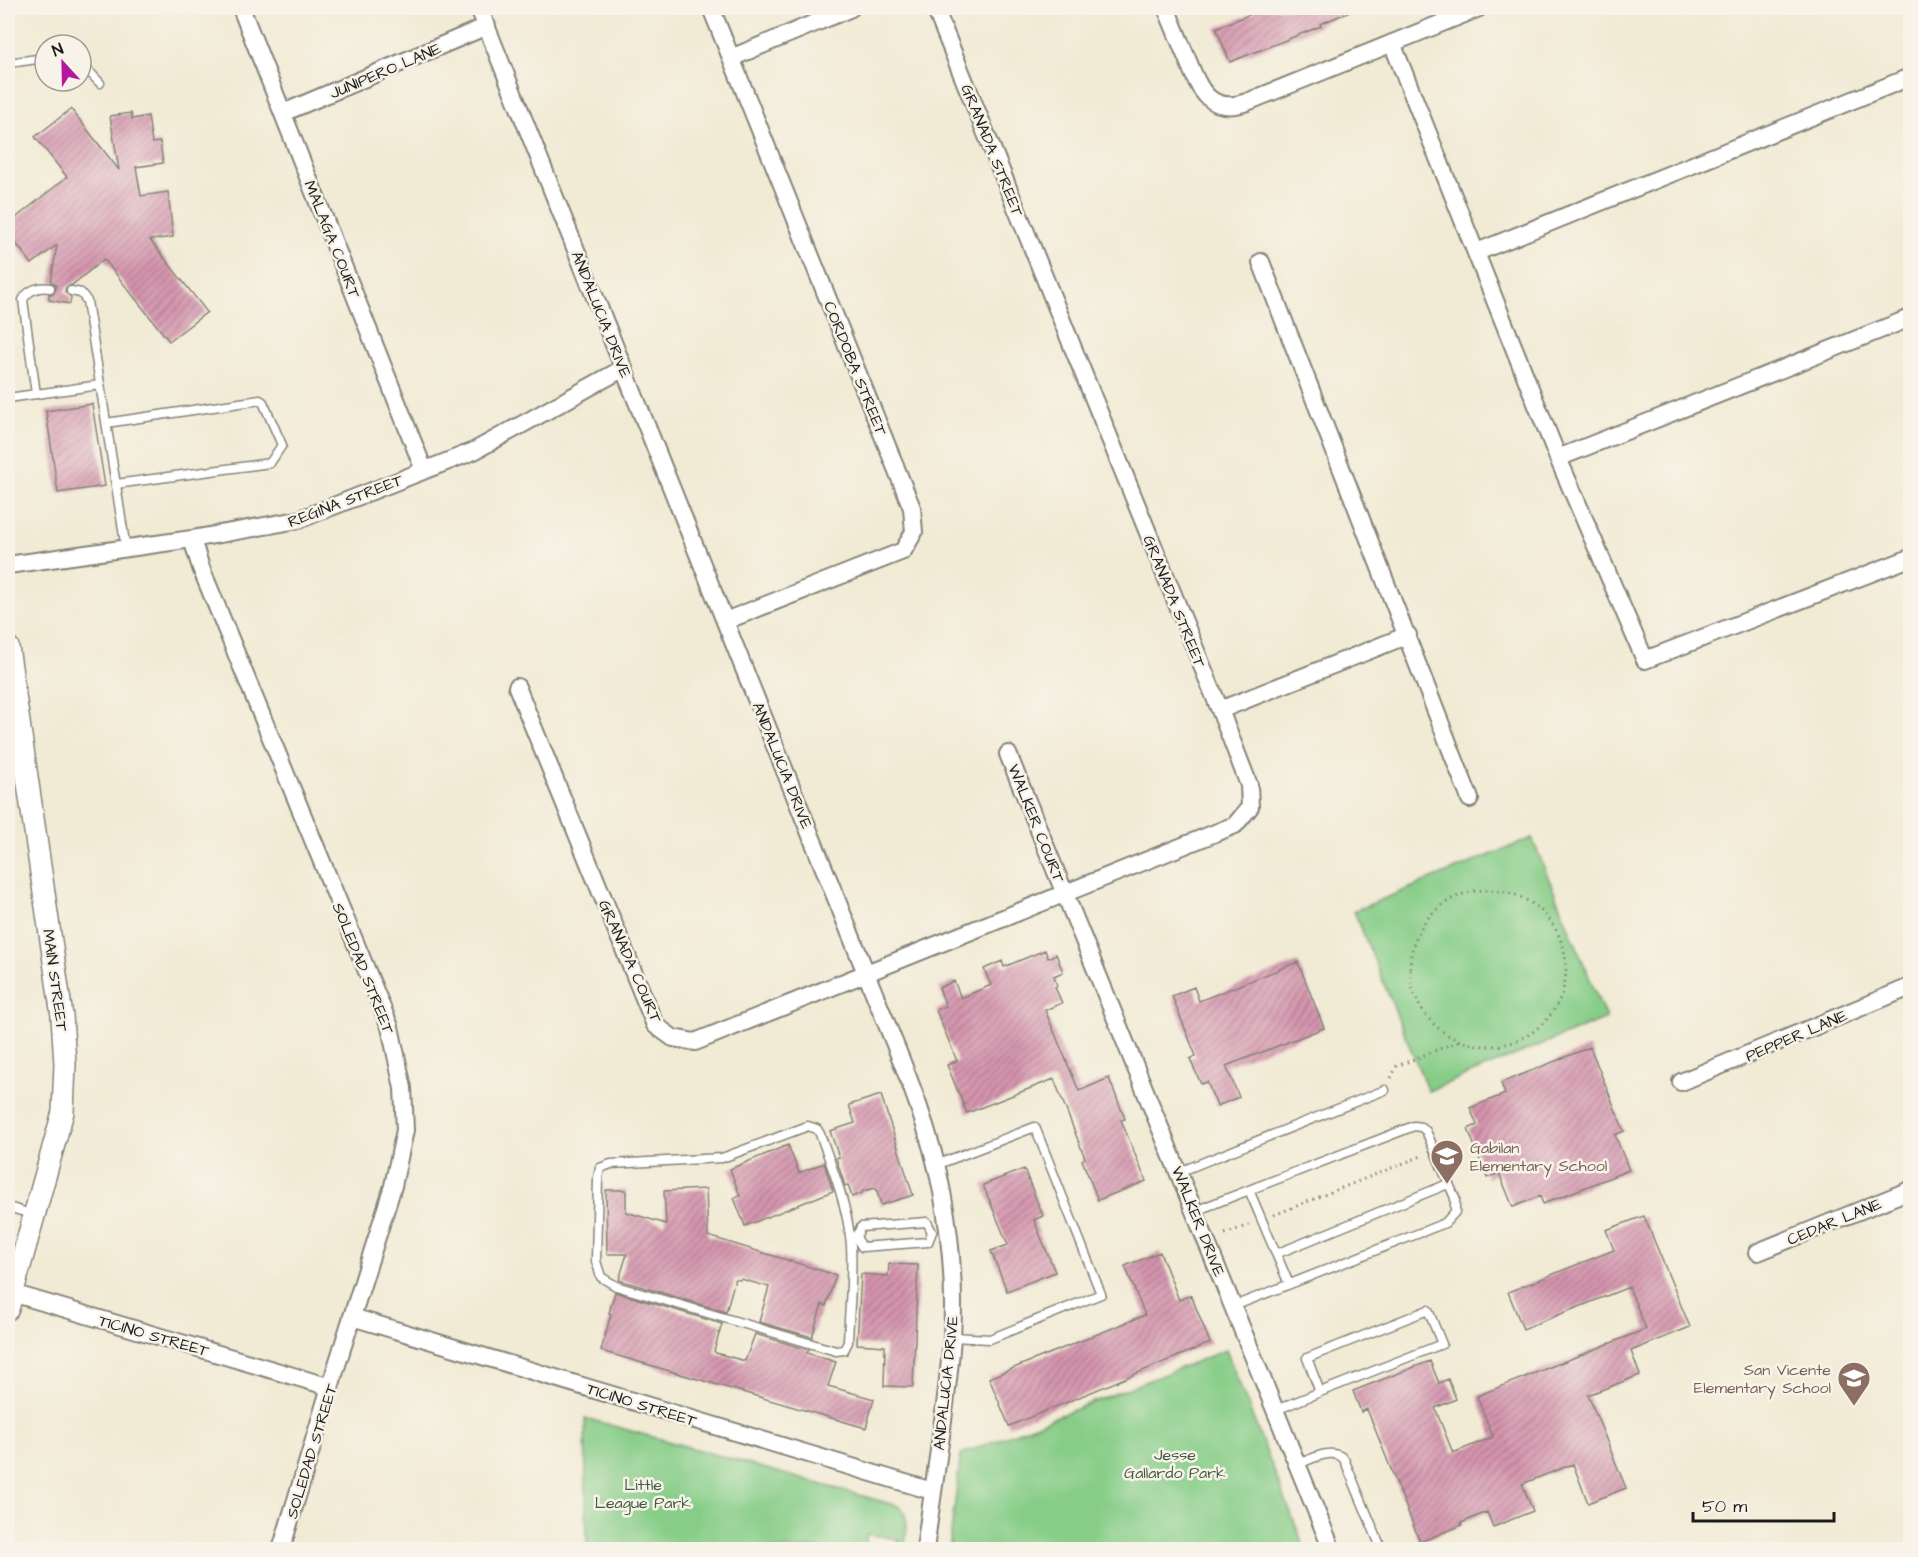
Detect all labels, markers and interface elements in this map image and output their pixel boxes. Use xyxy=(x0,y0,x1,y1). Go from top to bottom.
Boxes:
north arrow xyxy=(33,33,93,93)
street label: JUNIPERO LANE xyxy=(326,37,445,104)
text: N xyxy=(49,38,67,62)
street label: GRANADA STREET xyxy=(956,81,1029,220)
street label: MALAGA COURT xyxy=(298,177,366,301)
street label: ANDALUCIA DRIVE xyxy=(566,248,637,382)
street label: CORDOBA STREET xyxy=(818,298,892,439)
street label: REGINA STREET xyxy=(285,469,406,533)
street label: GRANADA STREET xyxy=(1138,532,1211,671)
street label: ANDALUCIA DRIVE xyxy=(747,699,818,833)
street label: WALKER COURT xyxy=(1002,761,1070,886)
street label: GRANADA COURT xyxy=(593,896,667,1026)
street label: SOLEDAD STREET xyxy=(327,900,399,1037)
street label: MAIN STREET xyxy=(37,928,73,1033)
street label: PEPPER LANE xyxy=(1742,1004,1851,1067)
place label: Gabilan Elementary School xyxy=(1470,1137,1607,1178)
school or university icon: Gabilan Elementary School xyxy=(1429,1138,1465,1185)
street label: WALKER DRIVE xyxy=(1166,1163,1230,1280)
street label: CEDAR LANE xyxy=(1784,1193,1885,1251)
street label: TICINO STREET xyxy=(96,1310,212,1362)
street label: ANDALUCIA DRIVE xyxy=(928,1314,964,1451)
place label: San Vicente Elementary School xyxy=(1694,1359,1831,1400)
school or university icon: San Vicente Elementary School xyxy=(1836,1360,1872,1407)
street label: TICINO STREET xyxy=(584,1378,699,1432)
street label: SOLEDAD STREET xyxy=(281,1381,343,1521)
park label: Jesse Gallardo Park xyxy=(1124,1444,1226,1484)
park label: Little League Park xyxy=(595,1474,691,1515)
scale bar xyxy=(1693,1485,1834,1523)
text: 50 m xyxy=(1702,1494,1747,1519)

